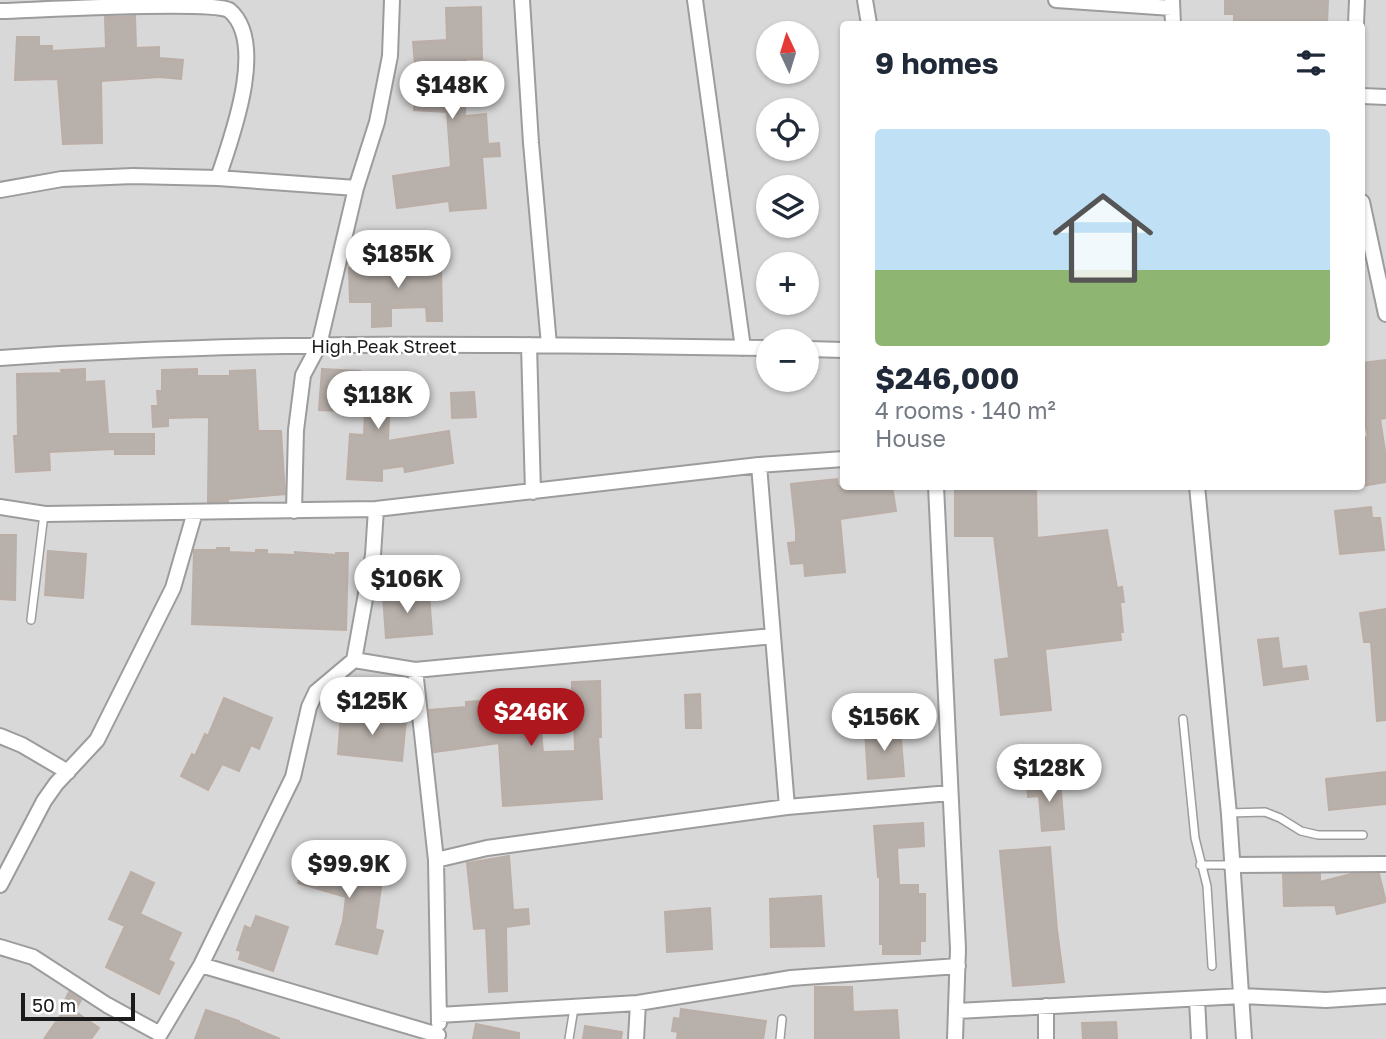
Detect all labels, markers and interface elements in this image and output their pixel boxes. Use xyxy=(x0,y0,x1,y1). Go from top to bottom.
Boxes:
north arrow xyxy=(756,21,819,84)
map controls xyxy=(756,21,819,392)
icon: filters xyxy=(1292,44,1330,82)
text: 9 homes xyxy=(875,45,998,81)
pin: $148K xyxy=(403,61,501,121)
text: $148K xyxy=(415,70,489,98)
button: locate xyxy=(756,98,819,161)
button: layers xyxy=(756,175,819,238)
icon: home xyxy=(1040,175,1166,301)
pin: $185K xyxy=(349,230,447,290)
text: $185K xyxy=(362,239,434,267)
button: + xyxy=(756,252,819,315)
button: − xyxy=(756,329,819,392)
street label: High Peak Street xyxy=(311,335,457,357)
text: $246,000 xyxy=(875,360,1019,396)
pin: $118K xyxy=(329,372,427,431)
text: $118K xyxy=(343,380,413,408)
text: 4 rooms · 140 m² xyxy=(875,396,1056,424)
text: House xyxy=(875,424,946,452)
pin: $106K xyxy=(358,556,456,615)
text: $106K xyxy=(370,564,444,592)
pin: $125K xyxy=(323,678,421,737)
text: $125K xyxy=(336,686,408,714)
pin: $246K xyxy=(482,688,580,748)
pin: $156K xyxy=(835,694,933,753)
text: $246K xyxy=(493,697,569,725)
text: $156K xyxy=(848,702,920,730)
pin: $128K xyxy=(1000,744,1098,804)
text: $128K xyxy=(1013,753,1085,781)
pin: $99.9K xyxy=(292,841,406,900)
text: $99.9K xyxy=(307,849,391,877)
scale bar xyxy=(21,990,135,1022)
text: 50 m xyxy=(32,993,76,1016)

